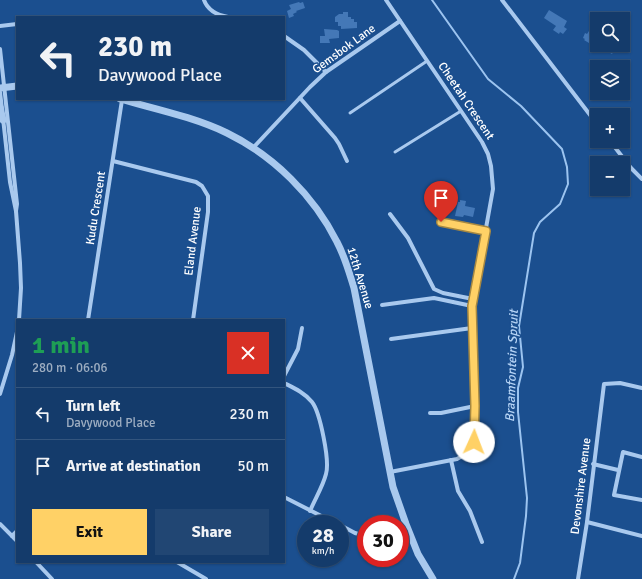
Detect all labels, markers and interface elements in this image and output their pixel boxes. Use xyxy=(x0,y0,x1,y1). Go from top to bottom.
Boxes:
map controls xyxy=(590,12,630,196)
button: search xyxy=(590,12,630,52)
street label: Gemsbok Lane xyxy=(309,21,379,77)
text: 230 m xyxy=(98,30,172,64)
icon: left xyxy=(32,32,84,84)
street label: Cheetah Crescent xyxy=(435,59,497,143)
button: layers xyxy=(590,60,630,100)
text: Davywood Place xyxy=(98,64,222,86)
button: + xyxy=(590,108,630,148)
button: − xyxy=(590,156,630,196)
street label: Kudu Crescent xyxy=(83,170,109,246)
pin xyxy=(424,181,458,222)
icon: arrive xyxy=(430,187,452,209)
street label: Eland Avenue xyxy=(181,206,205,276)
street label: 12th Avenue xyxy=(343,245,377,311)
water label: Braamfontein Spruit xyxy=(502,308,522,422)
text: 1 min xyxy=(32,330,90,360)
button: close xyxy=(227,332,269,374)
text: 280 m · 06:06 xyxy=(32,360,108,376)
text: Turn left xyxy=(66,397,120,415)
icon: left xyxy=(32,403,54,425)
text: 230 m xyxy=(229,405,269,423)
text: Davywood Place xyxy=(66,415,156,431)
position arrow xyxy=(453,421,495,463)
street label: Devonshire Avenue xyxy=(568,437,594,535)
icon: arrive xyxy=(32,455,54,477)
text: Arrive at destination xyxy=(66,457,201,475)
text: 50 m xyxy=(238,457,269,475)
button: Exit xyxy=(32,509,147,555)
button: Share xyxy=(155,509,269,555)
speed limit sign: 30 xyxy=(357,515,409,567)
text: 28 xyxy=(312,523,334,548)
text: km/h xyxy=(312,545,334,557)

